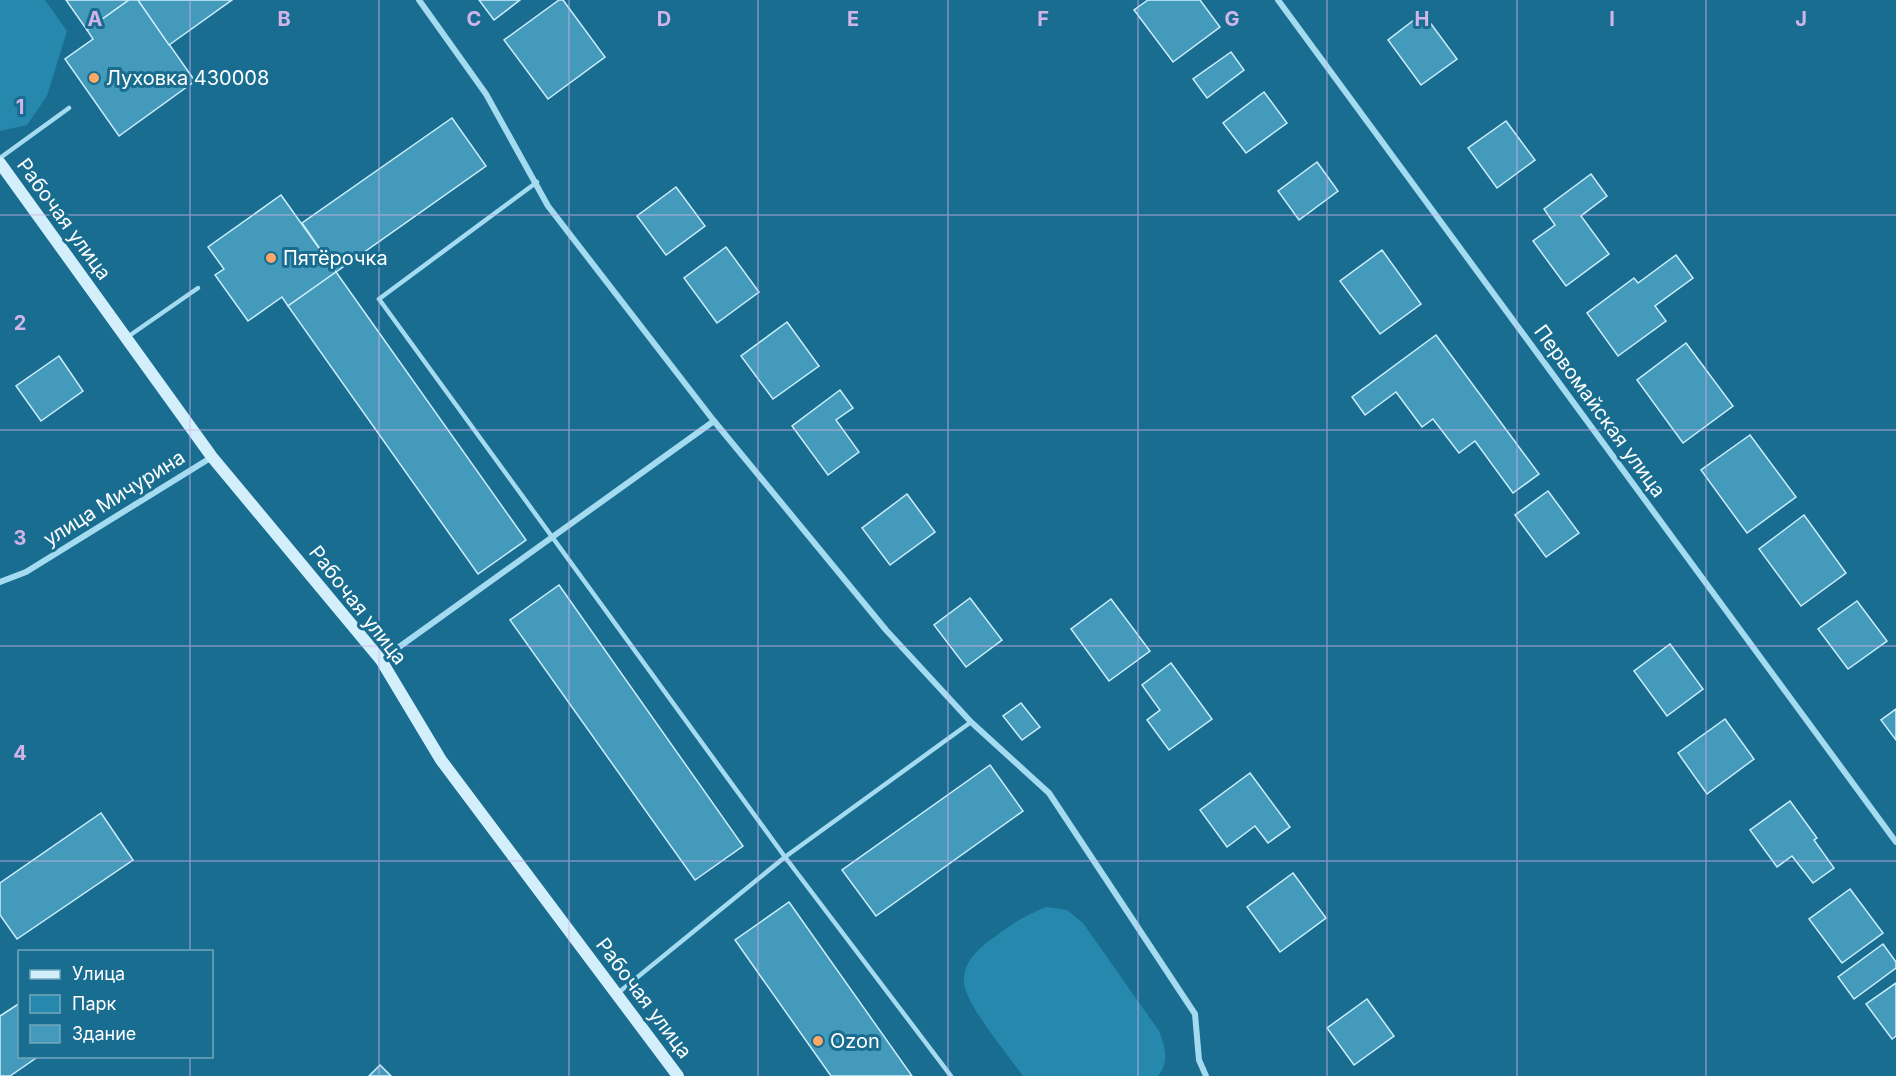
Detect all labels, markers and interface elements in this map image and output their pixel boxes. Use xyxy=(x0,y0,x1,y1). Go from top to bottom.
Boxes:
text: A xyxy=(88,7,103,31)
text: B xyxy=(277,7,291,31)
text: C xyxy=(467,7,481,31)
text: D xyxy=(657,7,671,31)
text: E xyxy=(847,7,859,31)
text: F xyxy=(1037,7,1049,31)
text: G xyxy=(1224,7,1240,31)
text: H xyxy=(1415,7,1429,31)
text: I xyxy=(1609,7,1615,31)
text: J xyxy=(1795,7,1807,31)
place label: Луховка 430008 xyxy=(106,66,269,90)
marker: Луховка 430008 xyxy=(87,71,101,85)
text: 1 xyxy=(16,95,24,119)
street label: Рабочая улица xyxy=(12,154,116,284)
place label: Пятёрочка xyxy=(283,246,388,270)
marker: Пятёрочка xyxy=(264,251,278,265)
text: 2 xyxy=(14,311,26,335)
street label: Первомайская улица xyxy=(1529,320,1671,502)
street label: улица Мичурина xyxy=(39,445,189,551)
text: 3 xyxy=(14,526,26,550)
street label: Рабочая улица xyxy=(304,541,412,669)
text: 4 xyxy=(13,741,27,765)
street label: Рабочая улица xyxy=(591,933,697,1063)
legend xyxy=(18,950,213,1058)
text: Улица xyxy=(72,963,125,984)
text: Парк xyxy=(72,993,117,1014)
text: Здание xyxy=(72,1023,136,1044)
place label: Ozon xyxy=(830,1029,880,1053)
marker: Ozon xyxy=(811,1034,825,1048)

